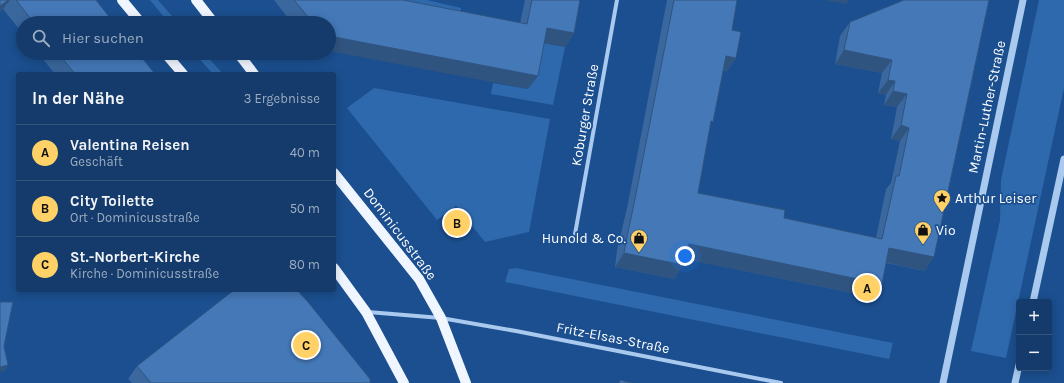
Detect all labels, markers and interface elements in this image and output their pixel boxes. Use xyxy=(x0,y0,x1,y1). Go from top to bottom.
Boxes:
search box xyxy=(16,16,336,60)
icon: search xyxy=(30,27,52,49)
text: Hier suchen xyxy=(62,29,144,47)
street label: Martin-Luther-Straße xyxy=(965,39,1009,175)
street label: Koburger Straße xyxy=(568,63,602,167)
text: In der Nähe xyxy=(32,88,124,108)
text: 3 Ergebnisse xyxy=(244,91,320,106)
text: Valentina Reisen xyxy=(70,136,190,154)
text: A xyxy=(41,145,49,160)
text: 40 m xyxy=(290,145,320,160)
text: Geschäft xyxy=(70,154,123,169)
street label: Dominicusstraße xyxy=(360,185,440,283)
place icon: Arthur Leiser xyxy=(932,188,952,213)
place label: Arthur Leiser xyxy=(955,190,1037,207)
text: City Toilette xyxy=(70,192,154,210)
text: B xyxy=(41,201,49,216)
text: 50 m xyxy=(290,201,320,216)
pin: B xyxy=(444,208,470,238)
text: Ort · Dominicusstraße xyxy=(70,210,200,225)
shop icon: Vio xyxy=(913,220,933,245)
place label: Vio xyxy=(936,222,956,239)
shop icon: Hunold & Co. xyxy=(629,228,649,253)
place label: Hunold & Co. xyxy=(542,230,626,247)
your location xyxy=(675,246,695,266)
text: St.-Norbert-Kirche xyxy=(70,248,200,266)
text: C xyxy=(41,257,49,272)
text: 80 m xyxy=(289,257,320,272)
text: Kirche · Dominicusstraße xyxy=(70,266,219,281)
pin: A xyxy=(854,273,880,303)
map controls xyxy=(1016,299,1052,371)
button: + xyxy=(1016,299,1052,335)
street label: Fritz-Elsas-Straße xyxy=(555,319,671,357)
pin: C xyxy=(293,330,319,360)
button: − xyxy=(1016,335,1052,371)

